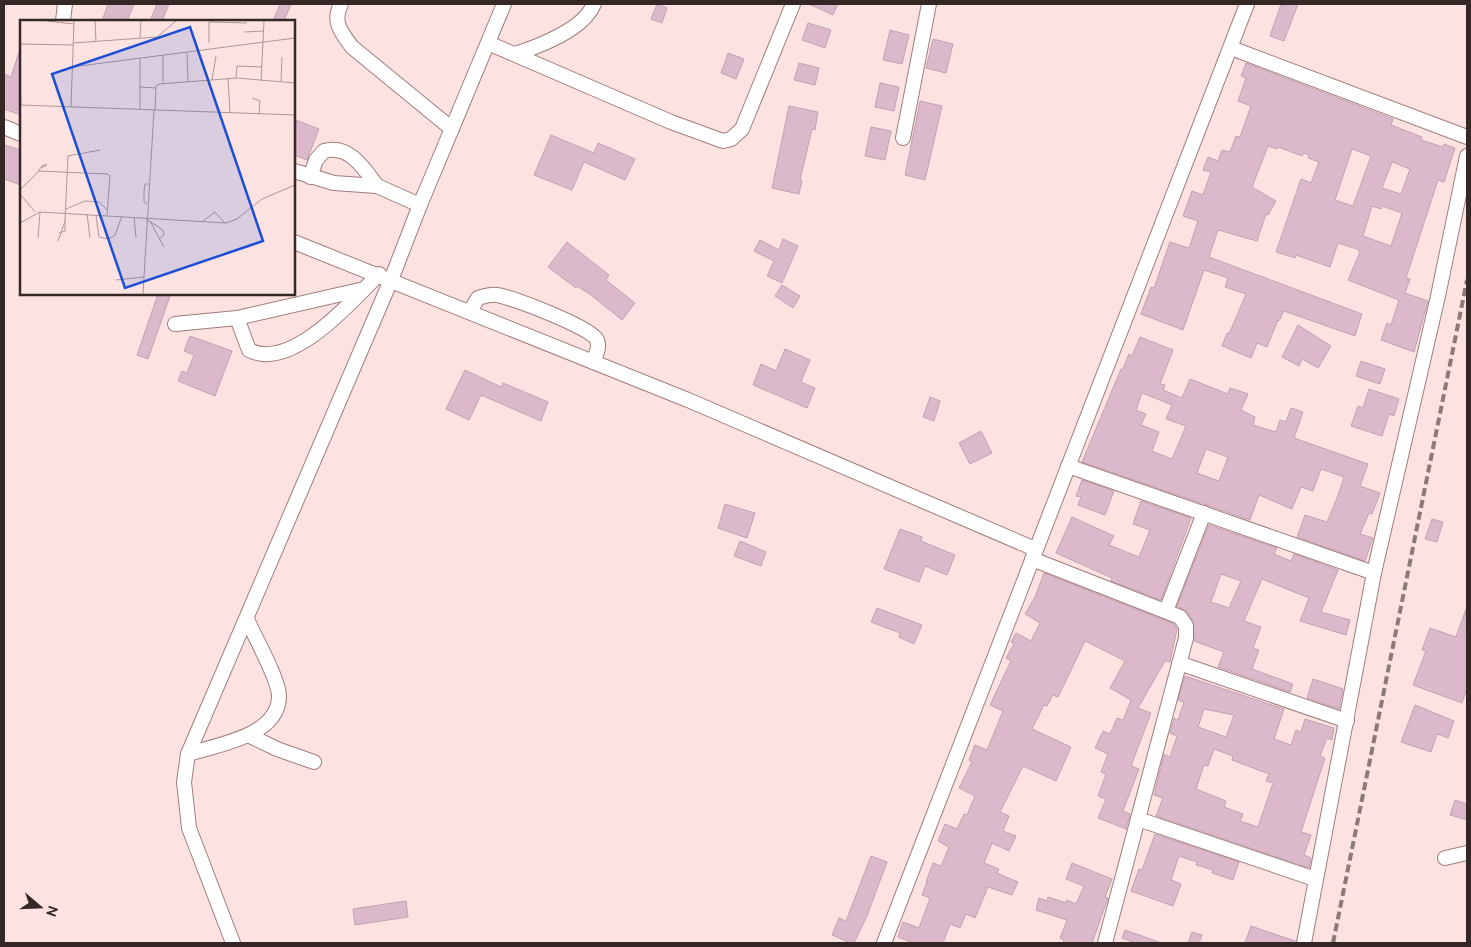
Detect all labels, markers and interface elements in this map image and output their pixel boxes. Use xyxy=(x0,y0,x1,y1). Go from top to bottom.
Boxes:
inset map xyxy=(20,20,295,295)
north arrow xyxy=(15,882,65,932)
text: N xyxy=(43,904,62,919)

